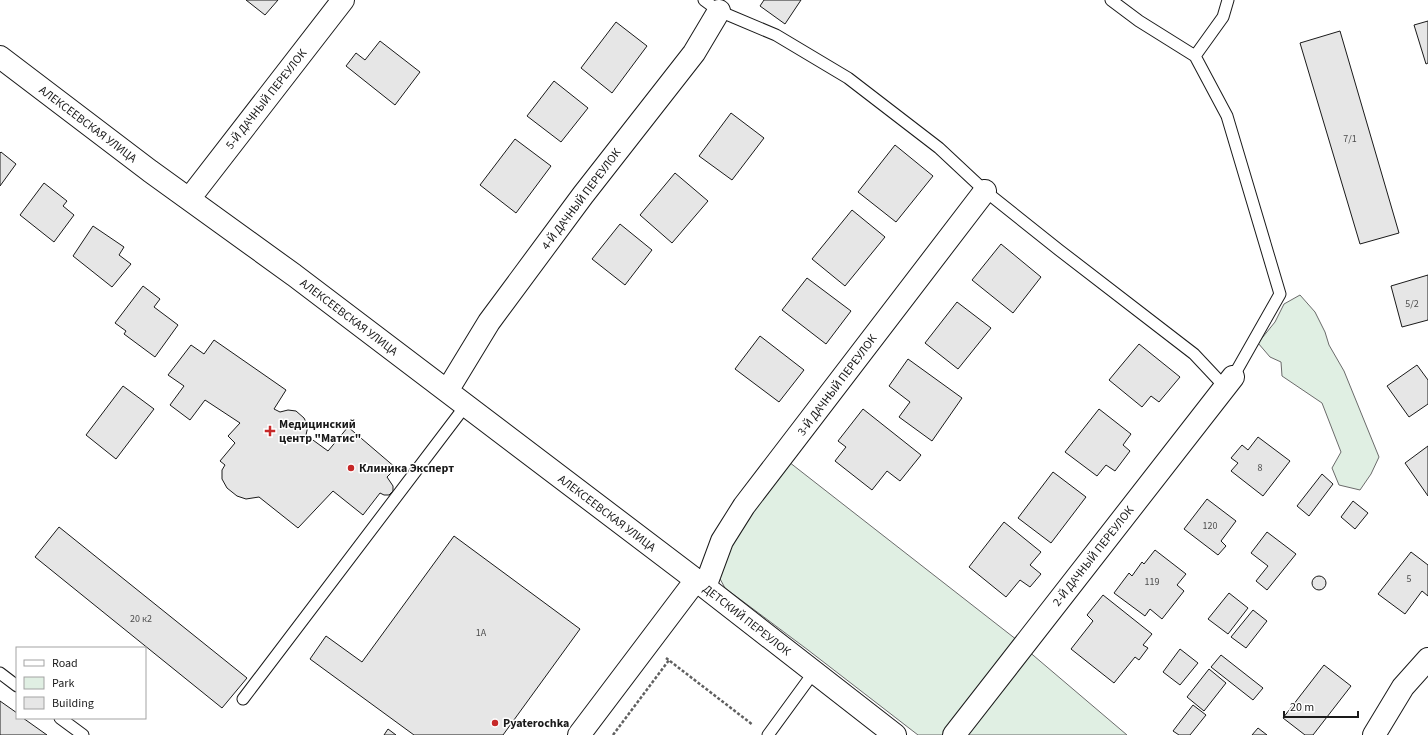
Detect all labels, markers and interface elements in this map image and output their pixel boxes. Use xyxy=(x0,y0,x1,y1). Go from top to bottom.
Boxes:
street label: 5-Й ДАЧНЫЙ ПЕРЕУЛОК xyxy=(222,46,311,153)
street label: АЛЕКСЕЕВСКАЯ УЛИЦА xyxy=(35,82,141,167)
house number: 7/1 xyxy=(1343,132,1357,146)
street label: 4-Й ДАЧНЫЙ ПЕРЕУЛОК xyxy=(538,145,625,254)
street label: АЛЕКСЕЕВСКАЯ УЛИЦА xyxy=(296,275,402,360)
house number: 5/2 xyxy=(1405,297,1419,311)
street label: 3-Й ДАЧНЫЙ ПЕРЕУЛОК xyxy=(794,331,881,440)
place label: Медицинский центр "Матис" xyxy=(279,416,361,447)
marker: Медицинский центр "Матис" xyxy=(264,425,276,437)
place label: Клиника Эксперт xyxy=(359,460,454,477)
house number: 8 xyxy=(1258,461,1263,475)
marker: Клиника Эксперт xyxy=(346,463,356,473)
street label: АЛЕКСЕЕВСКАЯ УЛИЦА xyxy=(554,471,660,556)
street label: 2-Й ДАЧНЫЙ ПЕРЕУЛОК xyxy=(1049,503,1138,610)
house number: 120 xyxy=(1203,519,1217,533)
house number: 5 xyxy=(1407,572,1412,586)
house number: 119 xyxy=(1145,575,1159,589)
street label: ДЕТСКИЙ ПЕРЕУЛОК xyxy=(699,581,794,660)
house number: 20 к2 xyxy=(130,612,152,626)
house number: 1А xyxy=(476,626,487,640)
legend xyxy=(16,647,146,719)
text: Road xyxy=(52,655,78,672)
text: Park xyxy=(52,675,74,692)
scale bar xyxy=(1284,693,1358,719)
text: Building xyxy=(52,695,94,712)
text: 20 m xyxy=(1290,699,1314,716)
place label: Pyaterochka xyxy=(503,715,569,732)
marker: Pyaterochka xyxy=(490,718,500,728)

